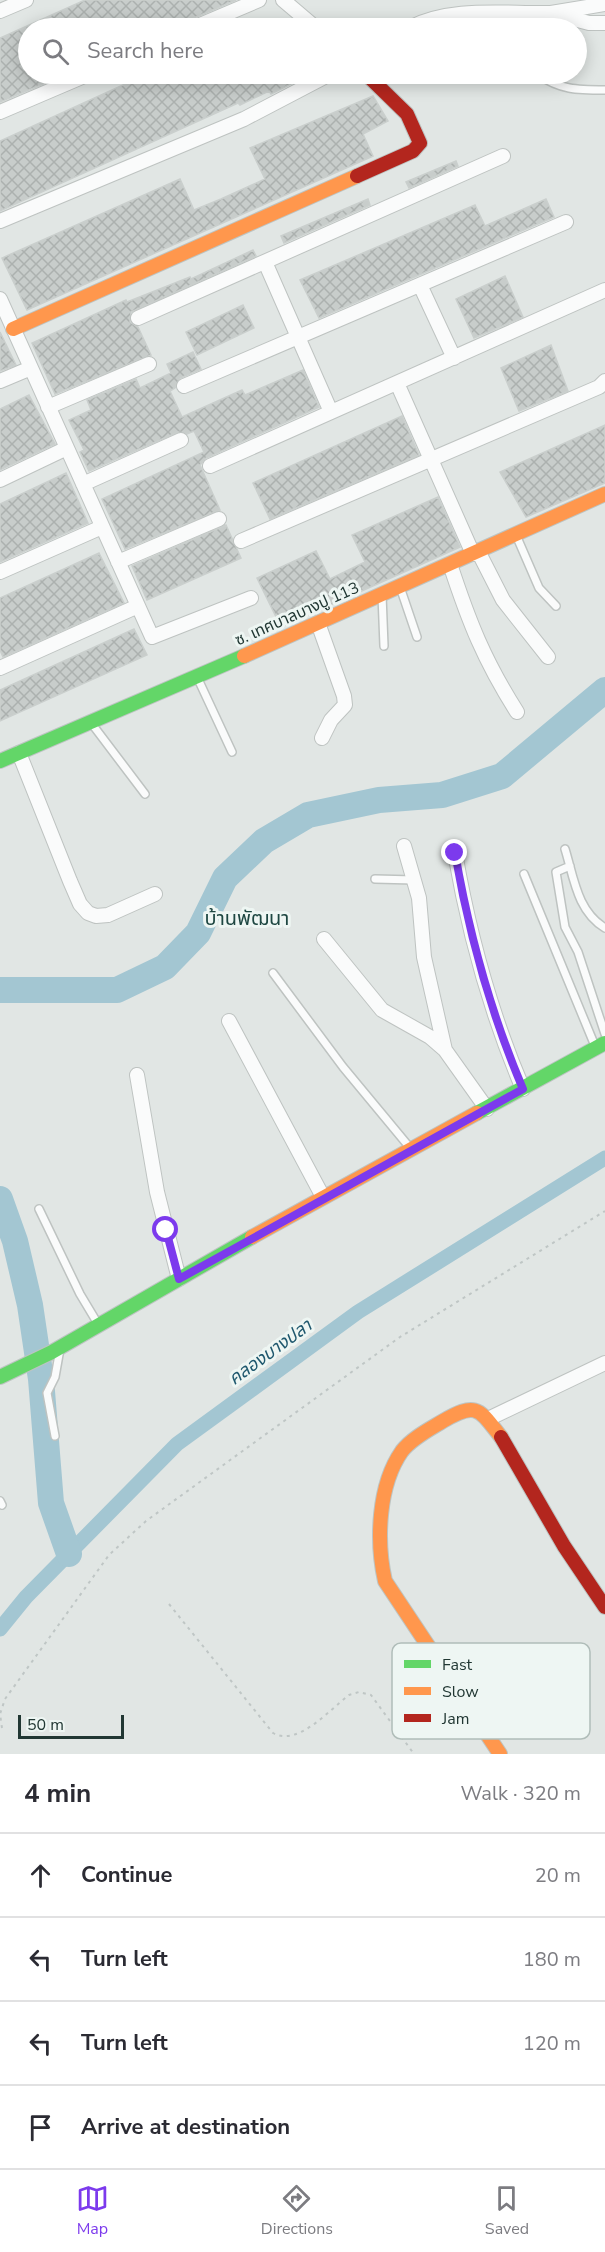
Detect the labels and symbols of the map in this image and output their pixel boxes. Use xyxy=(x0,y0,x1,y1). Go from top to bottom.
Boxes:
street label: ซ. เทศบาลบางปู 113 xyxy=(231,577,363,651)
route end xyxy=(441,839,467,865)
district label: บ้านพัฒนา xyxy=(205,905,289,932)
route start xyxy=(152,1216,178,1242)
water label: คลองบางปลา xyxy=(223,1313,317,1390)
legend xyxy=(392,1643,590,1739)
text: Fast xyxy=(442,1654,473,1676)
text: Slow xyxy=(442,1681,479,1703)
text: Jam xyxy=(441,1708,469,1730)
scale bar xyxy=(18,1712,124,1740)

